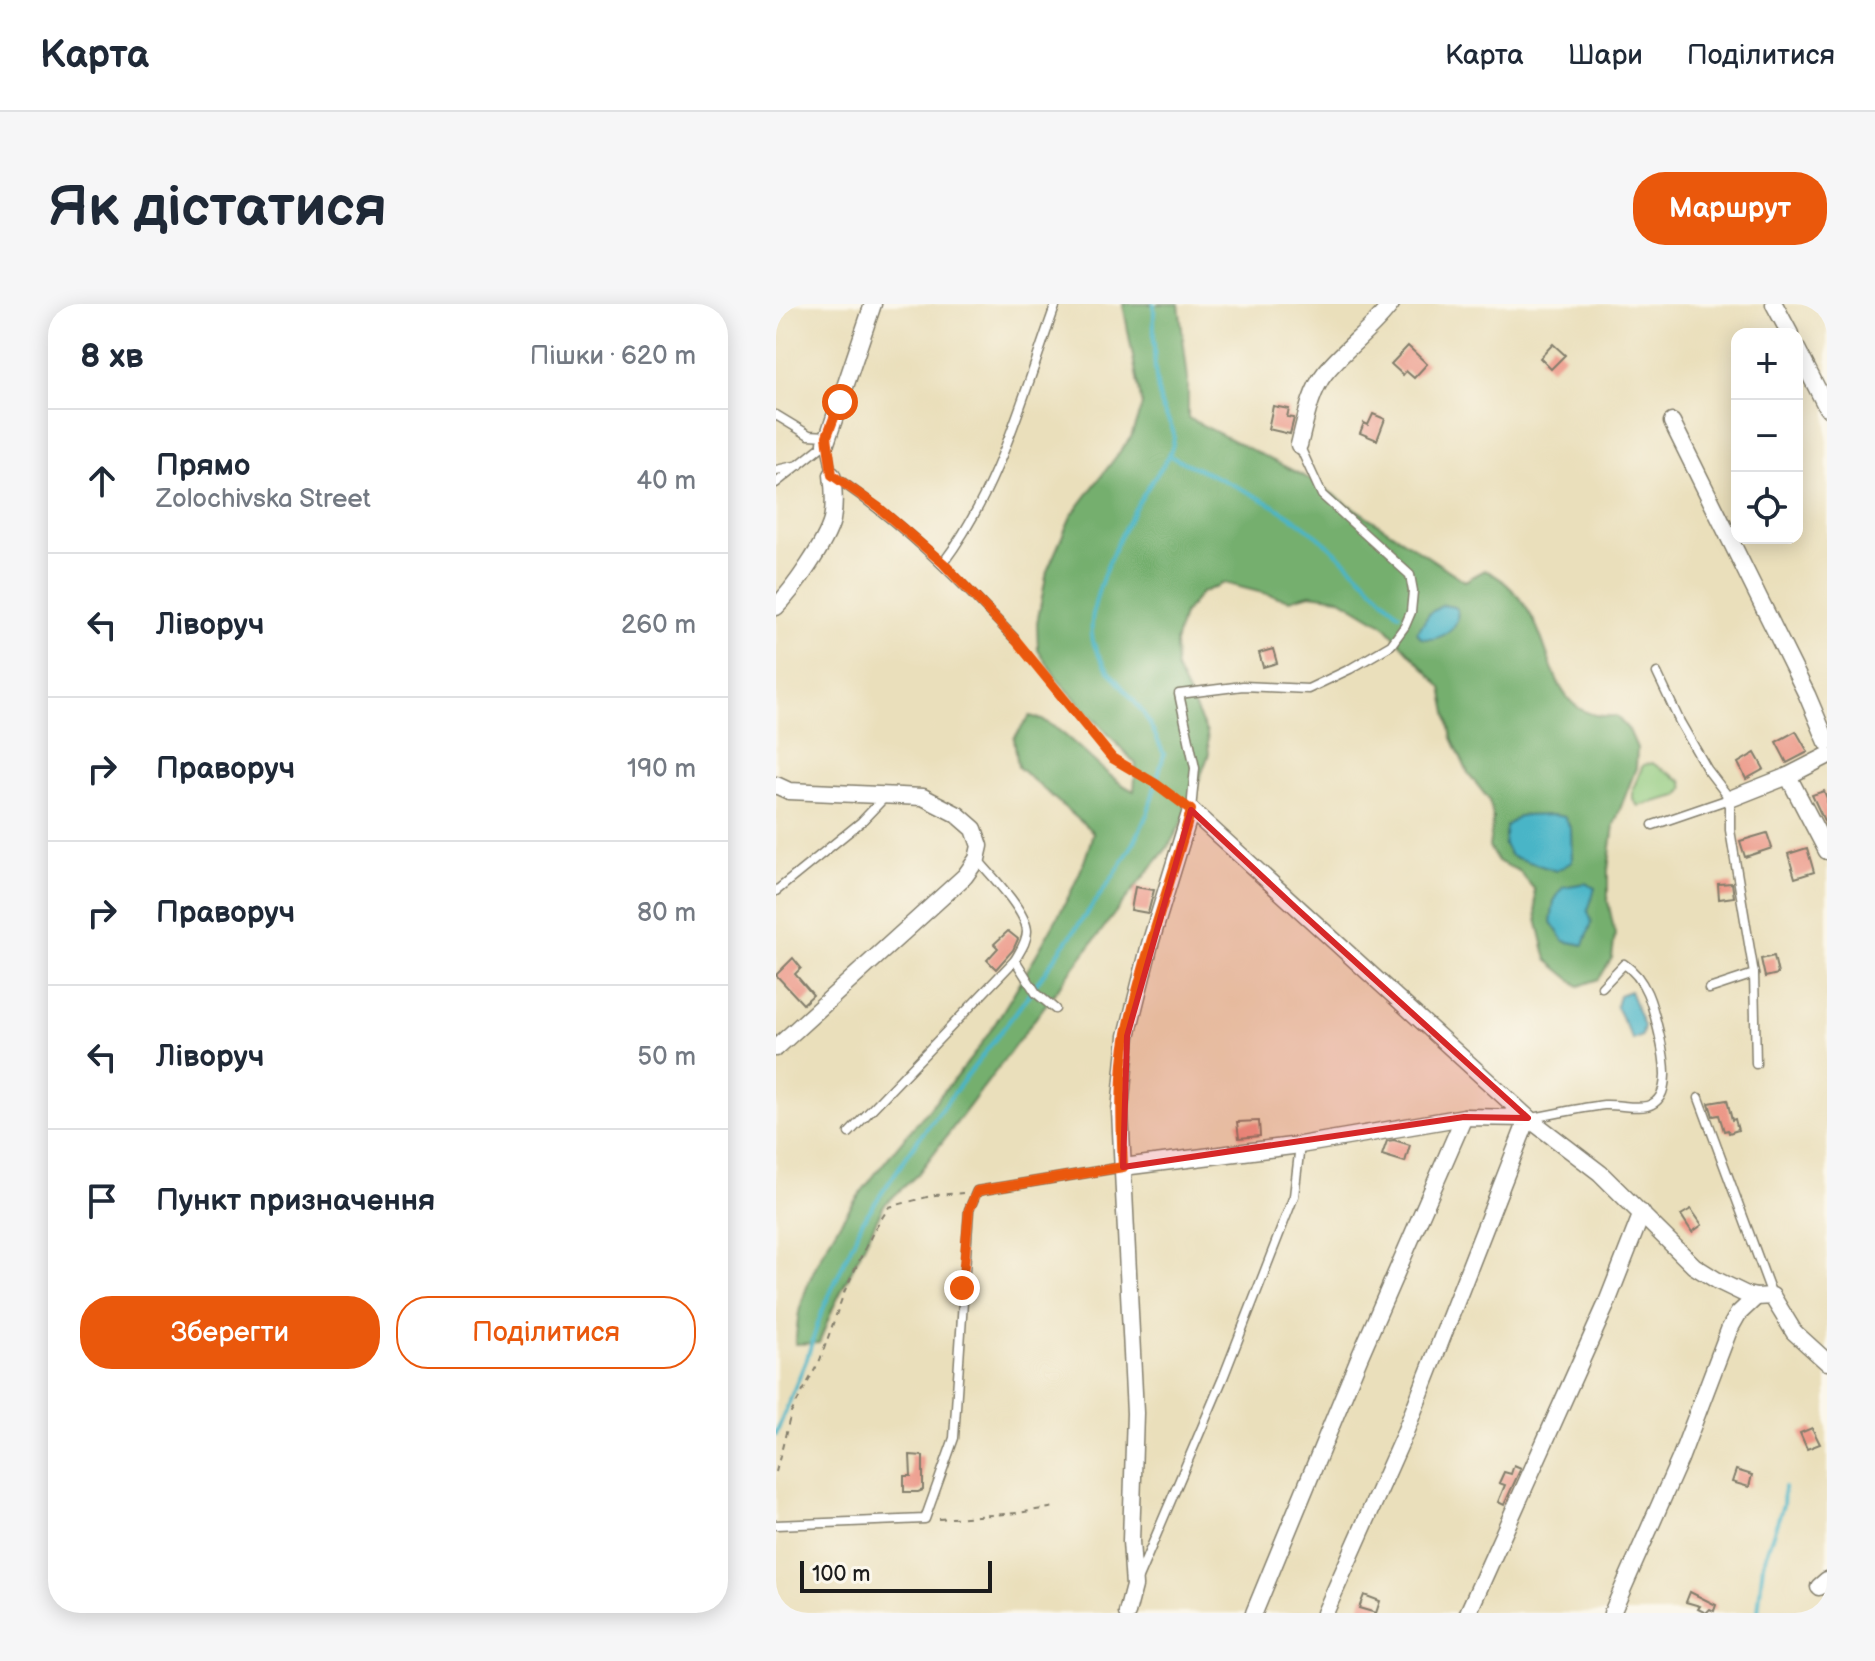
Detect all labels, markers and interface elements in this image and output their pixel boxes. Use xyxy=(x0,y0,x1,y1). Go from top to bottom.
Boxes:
text: Карта xyxy=(40,33,149,78)
text: Карта xyxy=(1445,39,1524,72)
text: Шари xyxy=(1568,39,1643,72)
text: Поділитися xyxy=(1687,39,1835,72)
button: Маршрут xyxy=(1633,172,1827,245)
text: Як дістатися xyxy=(48,175,387,242)
map controls xyxy=(1731,328,1803,544)
button: + xyxy=(1731,328,1803,400)
text: 8 хв xyxy=(80,336,144,377)
text: Пішки · 620 m xyxy=(530,341,696,372)
route start xyxy=(822,384,858,420)
button: − xyxy=(1731,400,1803,472)
text: Прямо xyxy=(156,448,250,484)
icon: ahead xyxy=(80,459,124,503)
text: 40 m xyxy=(636,466,696,497)
button: locate xyxy=(1731,472,1803,544)
text: Zolochivska Street xyxy=(156,484,371,515)
icon: left xyxy=(80,603,124,647)
text: Ліворуч xyxy=(156,607,264,643)
text: 260 m xyxy=(621,610,696,641)
icon: right xyxy=(80,747,124,791)
text: Праворуч xyxy=(156,751,295,787)
text: 190 m xyxy=(627,754,696,785)
icon: right xyxy=(80,891,124,935)
text: Праворуч xyxy=(156,895,295,931)
text: 80 m xyxy=(637,898,696,929)
icon: left xyxy=(80,1035,124,1079)
text: Ліворуч xyxy=(156,1039,264,1075)
text: 50 m xyxy=(637,1042,696,1073)
icon: arrive xyxy=(80,1179,124,1223)
text: Пункт призначення xyxy=(156,1183,435,1219)
route end xyxy=(944,1270,980,1306)
button: Зберегти xyxy=(80,1296,380,1369)
button: Поділитися xyxy=(396,1296,696,1369)
scale bar xyxy=(800,1557,992,1593)
text: 100 m xyxy=(812,1561,871,1588)

